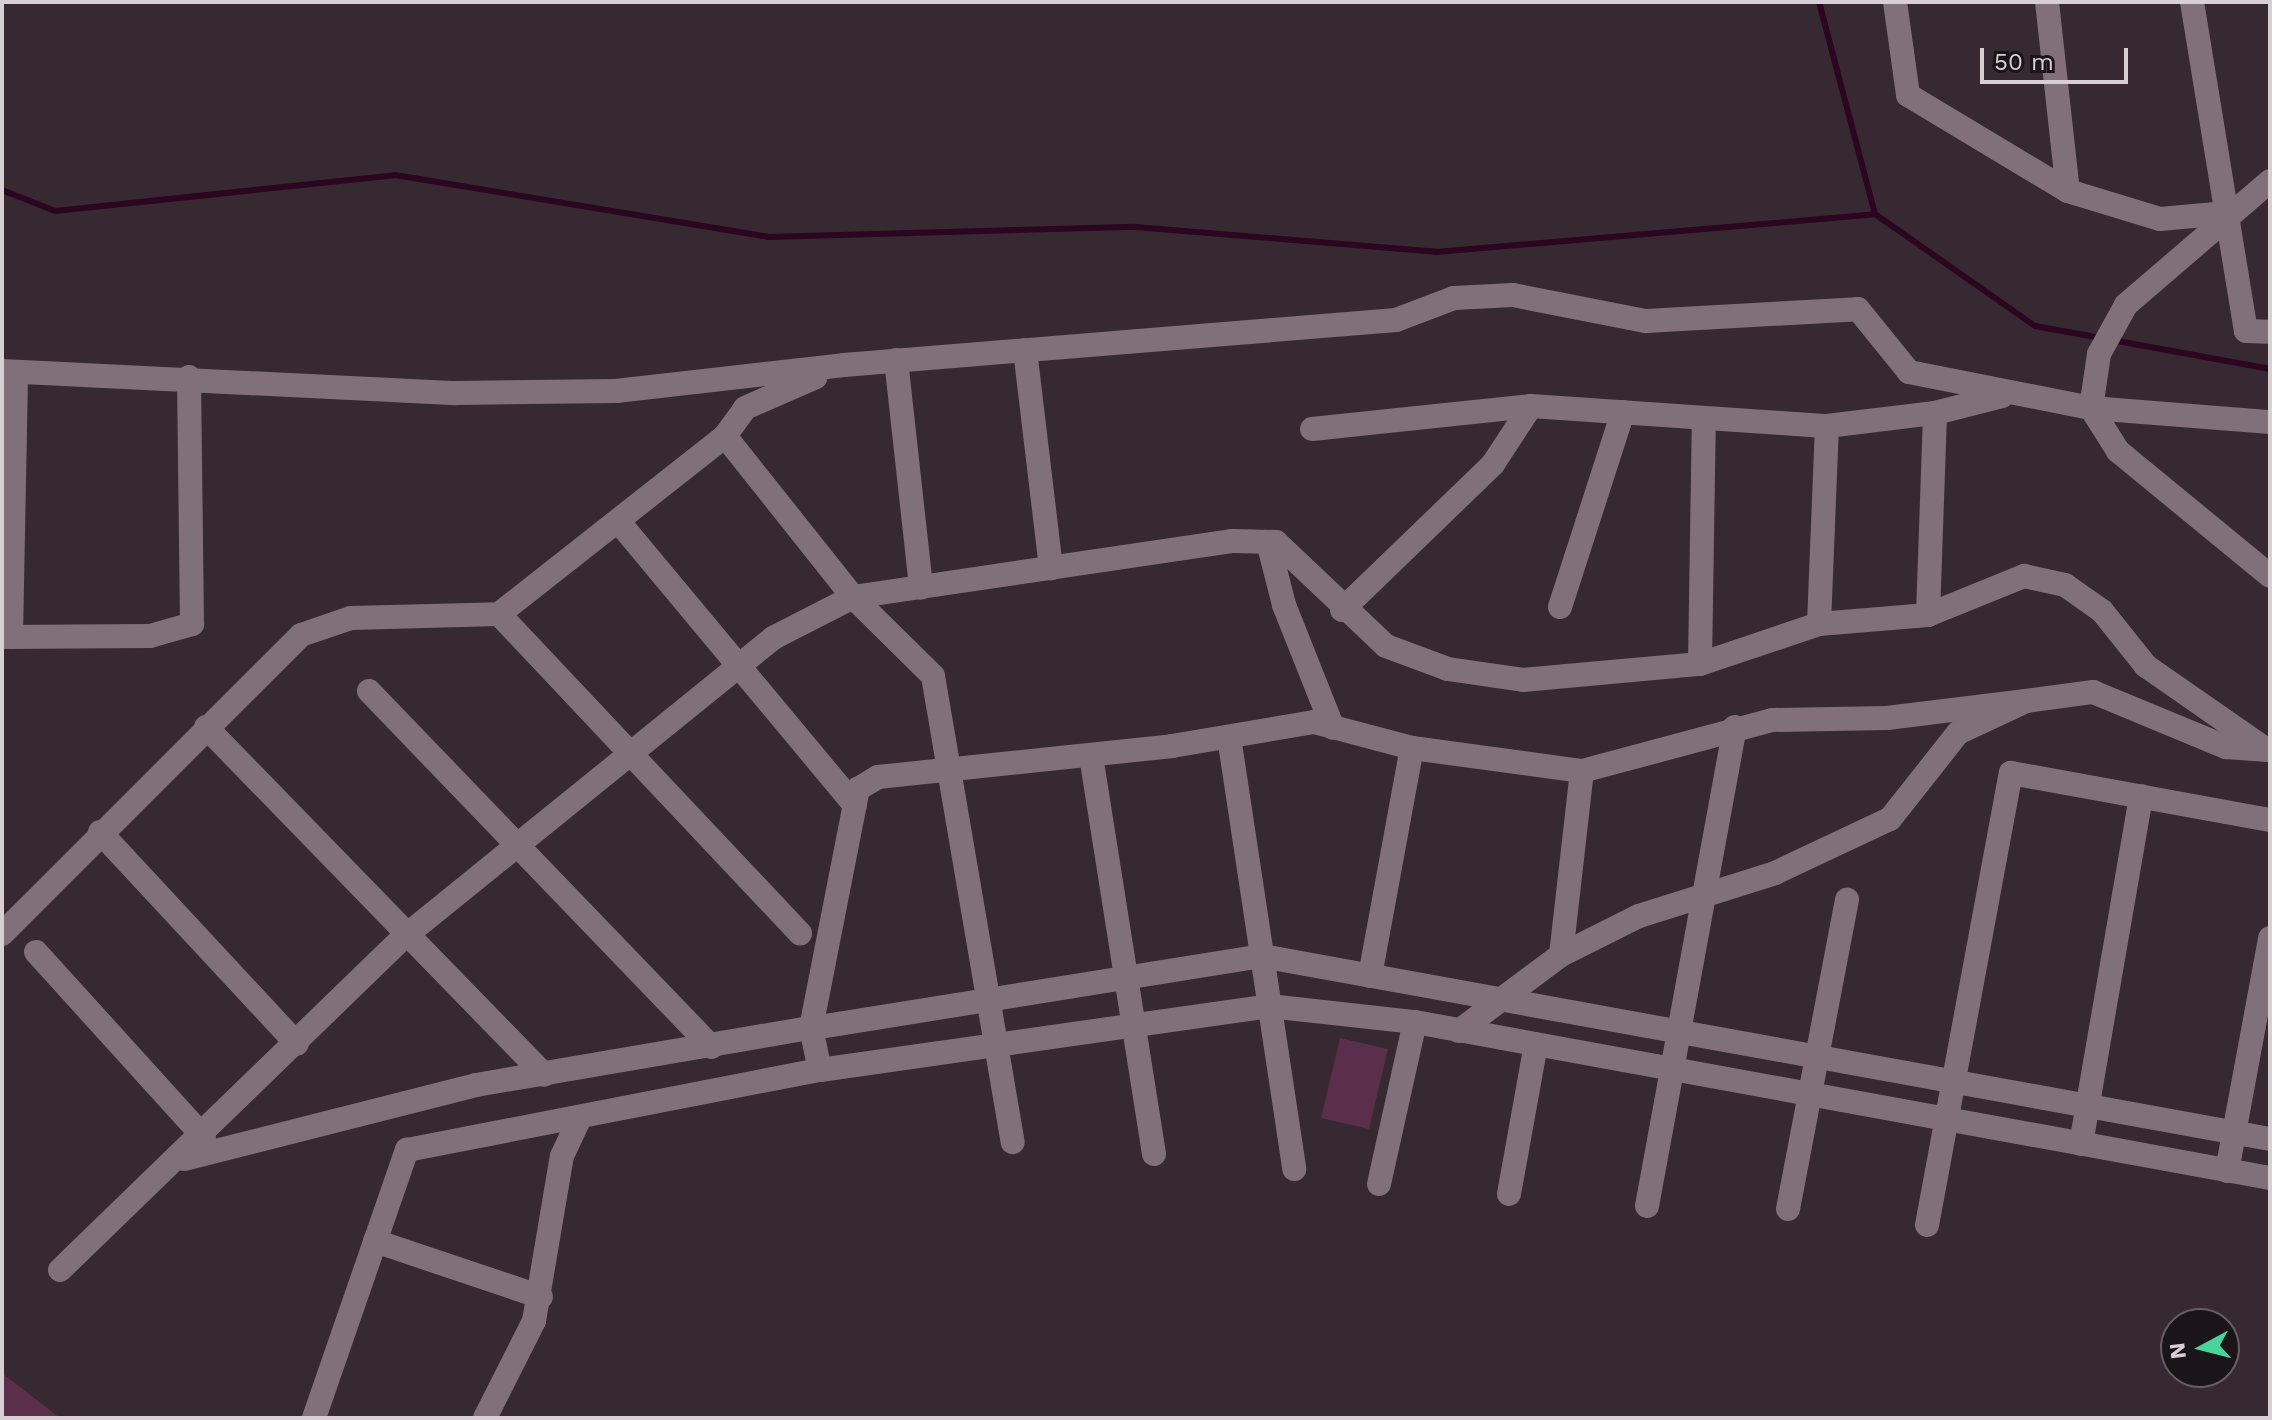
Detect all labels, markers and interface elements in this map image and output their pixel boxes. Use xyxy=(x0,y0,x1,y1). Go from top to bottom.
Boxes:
scale bar xyxy=(1984,32,2132,82)
text: 50 m xyxy=(1994,48,2054,76)
north arrow xyxy=(2160,1308,2240,1388)
text: N xyxy=(2164,1341,2191,1360)

